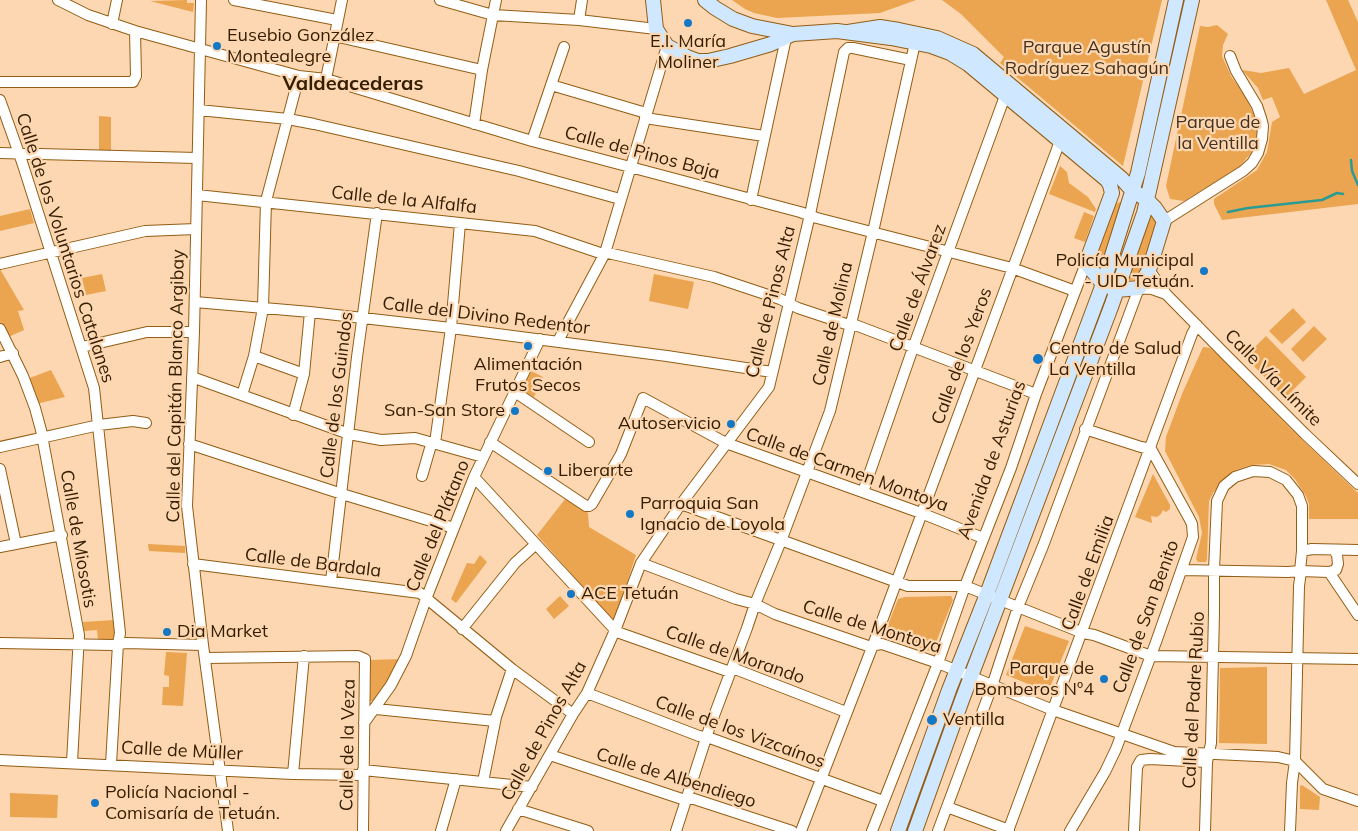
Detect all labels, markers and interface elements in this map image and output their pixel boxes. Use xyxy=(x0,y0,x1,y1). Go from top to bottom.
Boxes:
marker: E.I. María Moliner xyxy=(682,17,694,29)
place label: Eusebio González Montealegre xyxy=(227,25,374,68)
place label: E.I. María Moliner xyxy=(650,31,726,74)
park label: Parque Agustín Rodríguez Sahagún xyxy=(1005,37,1169,80)
marker: Eusebio González Montealegre xyxy=(211,40,223,52)
district label: Valdeacederas xyxy=(283,72,423,96)
street label: Calle de los Voluntarios Catalanes xyxy=(11,110,119,386)
park label: Parque de la Ventilla xyxy=(1176,112,1260,154)
street label: Calle de Pinos Baja xyxy=(562,122,722,184)
street label: Calle de la Alfalfa xyxy=(330,182,478,218)
street label: Calle de Álvarez xyxy=(885,221,951,355)
street label: Calle de Pinos Alta xyxy=(742,224,800,380)
street label: Calle del Capitán Blanco Argibay xyxy=(163,249,189,523)
place label: Policía Municipal - UID Tetuán. xyxy=(1055,250,1194,292)
street label: Calle de Molina xyxy=(808,260,858,388)
marker: Policía Municipal - UID Tetuán. xyxy=(1198,265,1210,277)
street label: Calle de los Yeros xyxy=(927,285,997,427)
street label: Calle del Divino Redentor xyxy=(381,293,591,339)
street label: Calle de los Guindos xyxy=(316,310,358,480)
street label: Calle Vía Límite xyxy=(1220,325,1326,431)
place label: Centro de Salud La Ventilla xyxy=(1049,338,1181,380)
marker: Alimentación Frutos Secos xyxy=(522,340,534,352)
marker: Centro de Salud La Ventilla xyxy=(1031,352,1045,366)
place label: Alimentación Frutos Secos xyxy=(473,354,583,396)
street label: Avenida de Asturias xyxy=(953,378,1031,542)
place label: San-San Store xyxy=(384,400,505,422)
marker: San-San Store xyxy=(509,405,521,417)
place label: Autoservicio xyxy=(618,413,721,435)
marker: Autoservicio xyxy=(725,418,737,430)
street label: Calle de Carmen Montoya xyxy=(743,423,951,517)
street label: Calle del Plátano xyxy=(402,457,474,595)
place label: Liberarte xyxy=(558,460,633,482)
marker: Liberarte xyxy=(542,465,554,477)
street label: Calle de Miosotis xyxy=(55,468,101,610)
place label: Parroquia San Ignacio de Loyola xyxy=(640,493,785,536)
marker: Parroquia San Ignacio de Loyola xyxy=(624,508,636,520)
street label: Calle de Emilia xyxy=(1057,512,1119,634)
street label: Calle de San Benito xyxy=(1108,537,1184,697)
street label: Calle de Bardala xyxy=(244,544,382,582)
place label: ACE Tetuán xyxy=(581,583,679,605)
marker: ACE Tetuán xyxy=(565,588,577,600)
street label: Calle de Montoya xyxy=(800,596,944,658)
street label: Calle del Padre Rubio xyxy=(1179,611,1209,789)
place label: Dia Market xyxy=(177,621,268,643)
street label: Calle de Morando xyxy=(663,621,807,689)
marker: Dia Market xyxy=(161,626,173,638)
street label: Calle de Pinos Alta xyxy=(497,657,591,805)
place label: Parque de Bomberos Nº4 xyxy=(974,658,1094,701)
marker: Parque de Bomberos Nº4 xyxy=(1098,673,1110,685)
street label: Calle de la Veza xyxy=(336,679,360,811)
street label: Calle de los Vizcaínos xyxy=(652,691,828,773)
place label: Ventilla xyxy=(943,709,1005,731)
marker: Ventilla xyxy=(925,713,939,727)
street label: Calle de Müller xyxy=(121,737,243,765)
street label: Calle de Albendiego xyxy=(594,743,758,813)
place label: Policía Nacional - Comisaría de Tetuán. xyxy=(105,782,280,824)
marker: Policía Nacional - Comisaría de Tetuán. xyxy=(89,797,101,809)

